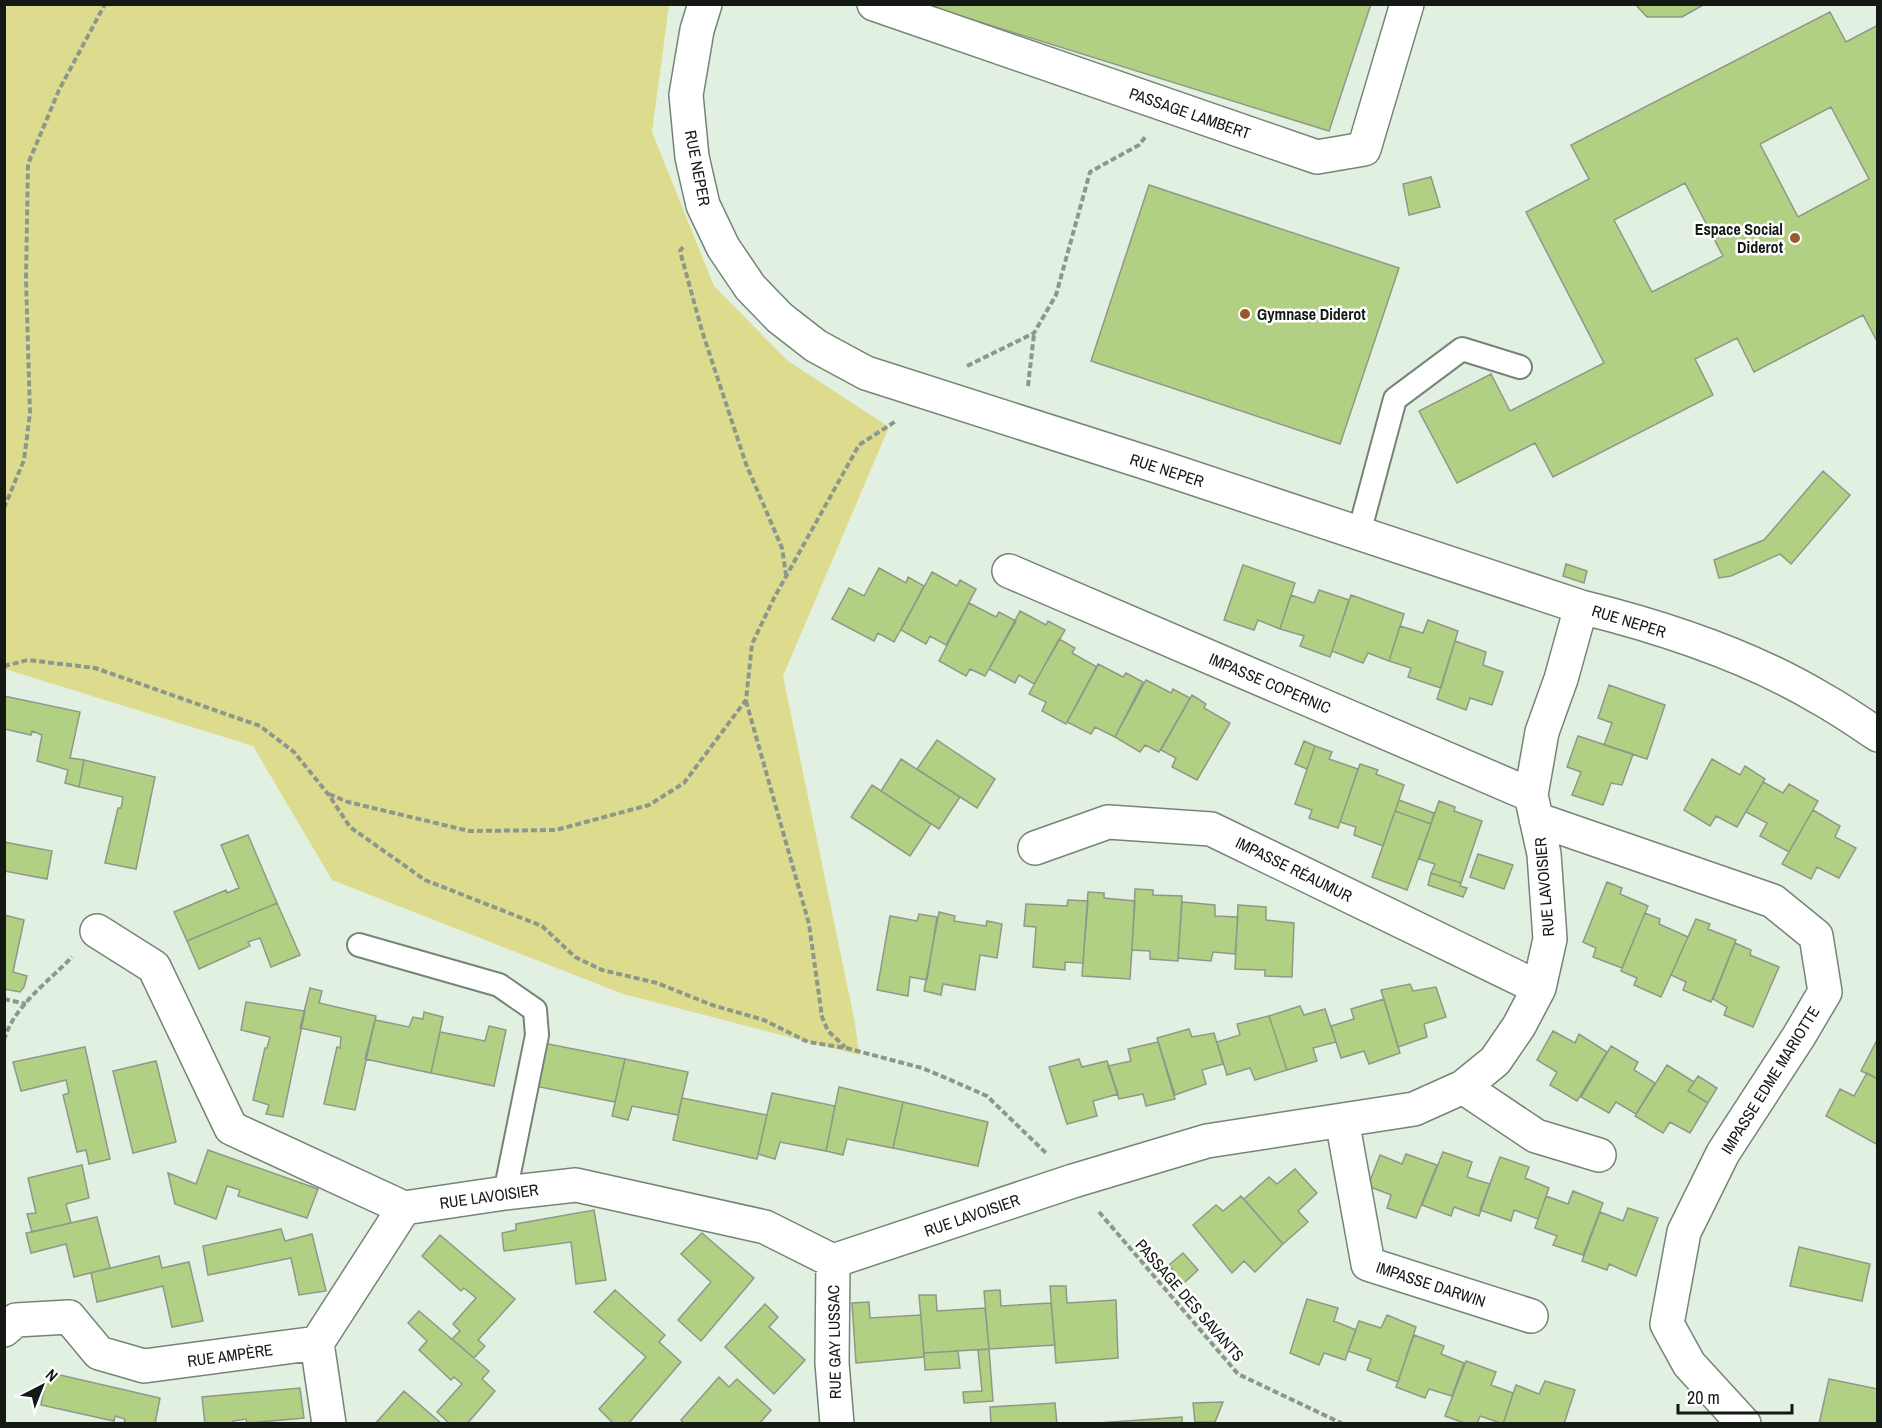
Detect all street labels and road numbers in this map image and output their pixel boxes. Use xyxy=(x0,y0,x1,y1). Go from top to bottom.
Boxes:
street label: PASSAGE LAMBERT xyxy=(1126,82,1254,144)
street label: RUE NEPER xyxy=(680,128,716,208)
street label: RUE NEPER xyxy=(1127,448,1207,492)
street label: RUE NEPER xyxy=(1589,599,1669,643)
street label: IMPASSE COPERNIC xyxy=(1206,647,1334,719)
street label: IMPASSE RÉAUMUR xyxy=(1232,831,1357,907)
street label: RUE LAVOISIER xyxy=(1529,836,1559,938)
street label: IMPASSE EDME MARIOTTE xyxy=(1716,1002,1824,1158)
street label: RUE LAVOISIER xyxy=(438,1178,540,1214)
street label: RUE LAVOISIER xyxy=(921,1188,1023,1242)
street label: PASSAGE DES SAVANTS xyxy=(1131,1234,1249,1366)
street label: IMPASSE DARWIN xyxy=(1373,1256,1489,1312)
street label: RUE GAY LUSSAC xyxy=(822,1285,846,1399)
street label: RUE AMPÈRE xyxy=(186,1338,274,1372)

